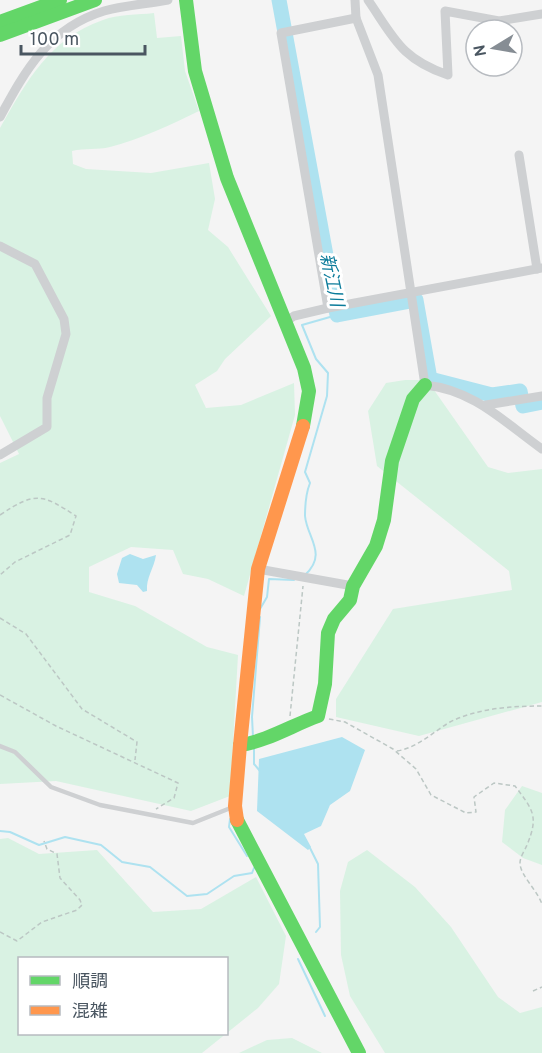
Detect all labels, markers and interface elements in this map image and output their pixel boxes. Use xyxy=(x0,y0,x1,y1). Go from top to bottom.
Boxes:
scale bar xyxy=(21,18,146,56)
north arrow xyxy=(464,18,524,78)
text: 100 m xyxy=(30,29,79,52)
text: N xyxy=(470,43,492,58)
water label: 新江川 xyxy=(314,252,348,311)
legend xyxy=(18,957,228,1035)
text: 順調 xyxy=(72,971,108,994)
text: 混雑 xyxy=(72,1001,108,1024)

